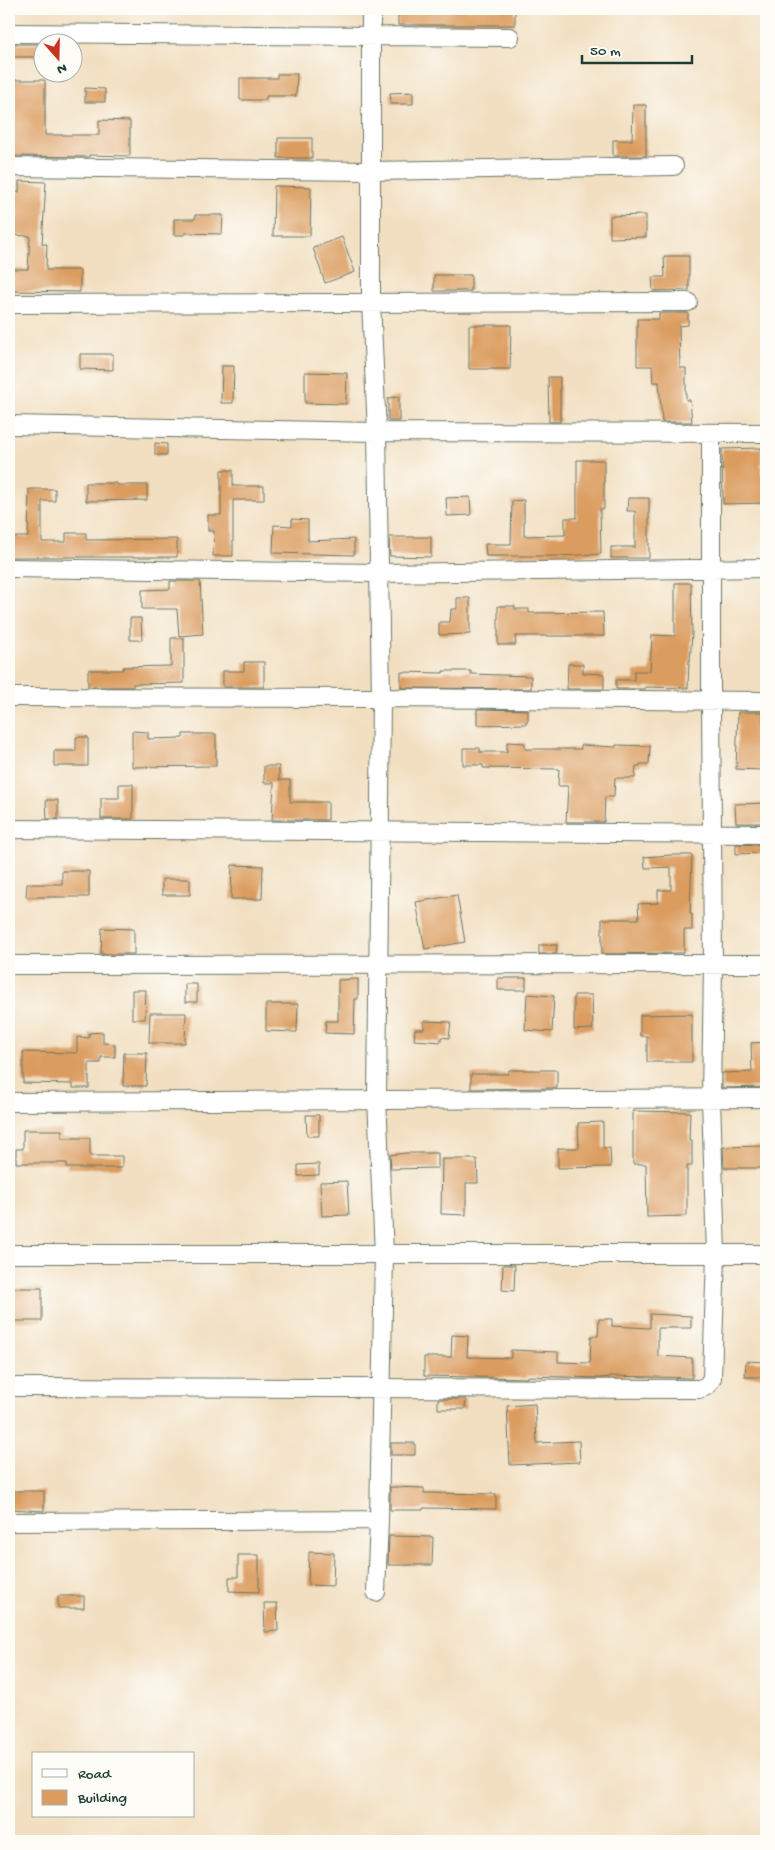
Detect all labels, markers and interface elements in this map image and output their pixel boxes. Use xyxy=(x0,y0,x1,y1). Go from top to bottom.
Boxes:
north arrow xyxy=(32,32,82,82)
scale bar xyxy=(582,32,692,64)
text: 50 m xyxy=(590,43,621,61)
text: N xyxy=(54,58,69,77)
legend xyxy=(32,1752,195,1818)
text: Road xyxy=(78,1766,112,1784)
text: Building xyxy=(77,1790,127,1808)

